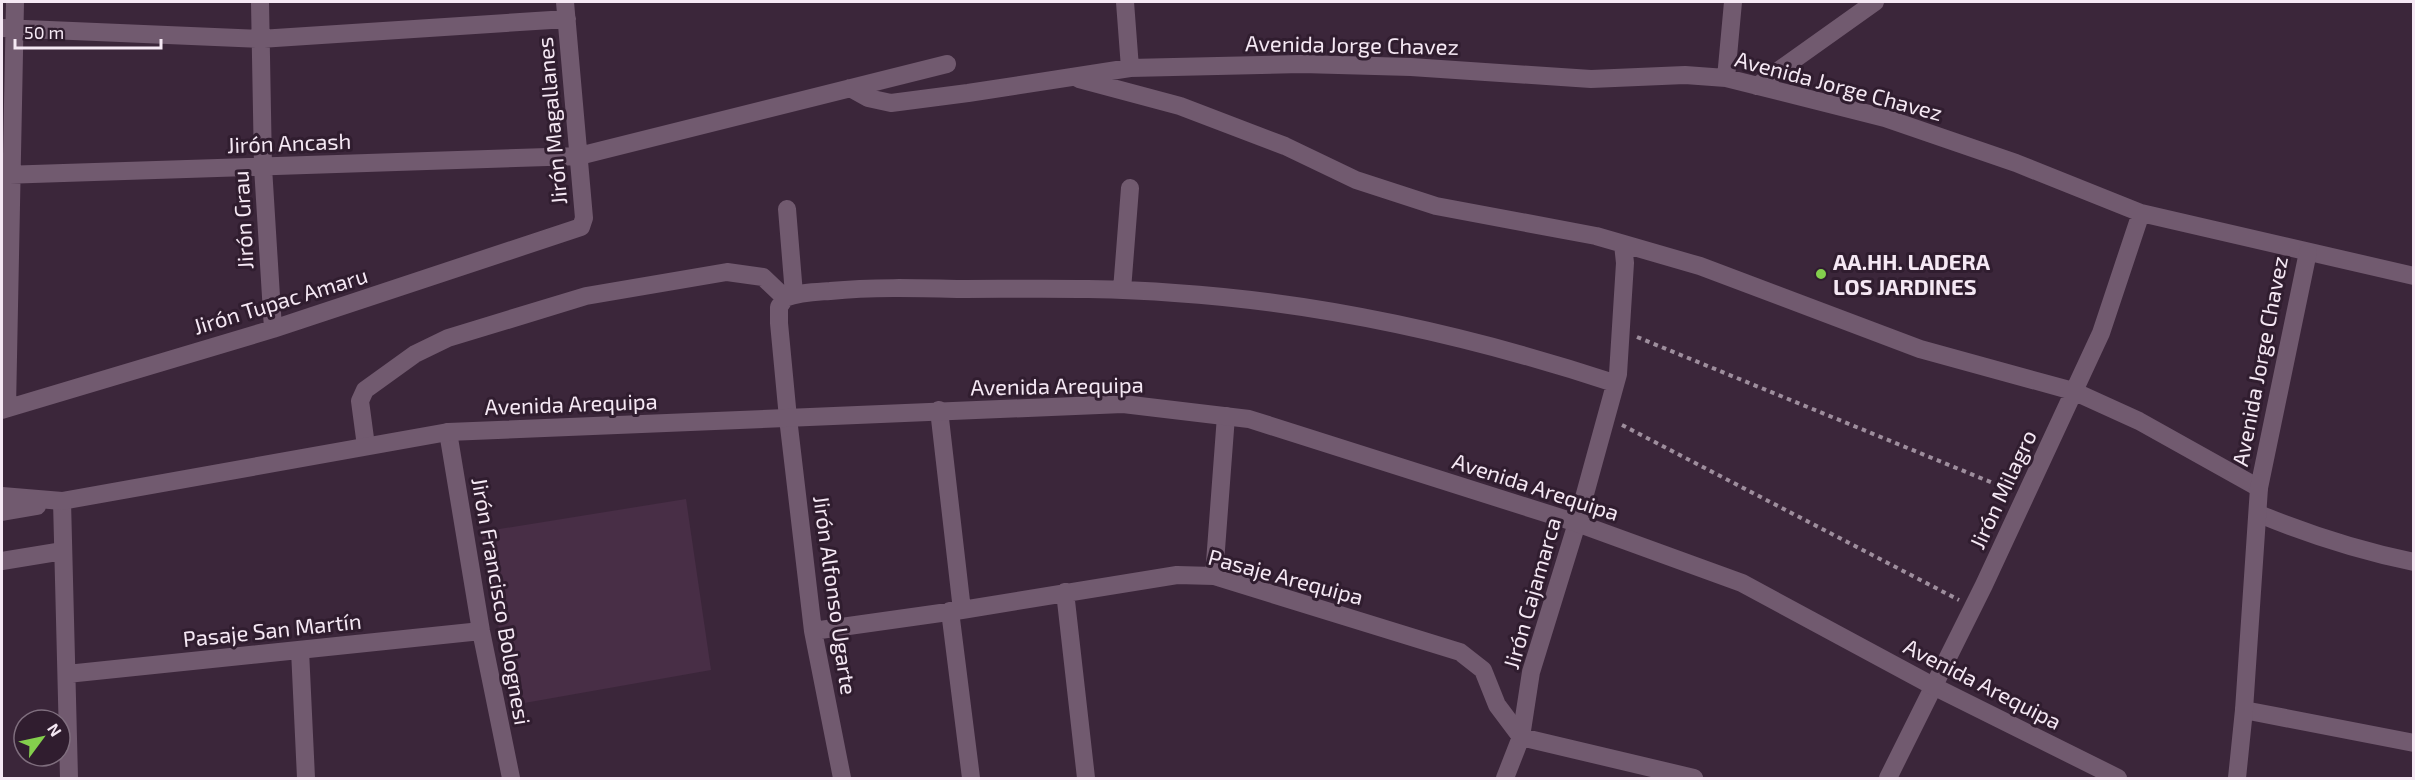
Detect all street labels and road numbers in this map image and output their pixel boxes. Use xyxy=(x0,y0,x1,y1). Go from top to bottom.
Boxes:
street label: Avenida Jorge Chavez xyxy=(1245,29,1459,59)
street label: Jirón Magallanes xyxy=(531,36,571,206)
street label: Avenida Jorge Chavez xyxy=(1732,45,1946,125)
street label: Jirón Ancash xyxy=(226,127,352,157)
street label: Jirón Grau xyxy=(226,170,258,270)
street label: Avenida Jorge Chavez xyxy=(2226,254,2292,468)
street label: Jirón Tupac Amaru xyxy=(190,261,370,339)
street label: Avenida Arequipa xyxy=(970,370,1144,400)
street label: Avenida Arequipa xyxy=(484,387,658,419)
street label: Jirón Milagro xyxy=(1963,425,2041,553)
street label: Avenida Arequipa xyxy=(1450,447,1622,525)
street label: Jirón Francisco Bolognesi xyxy=(467,475,537,727)
street label: Jirón Alfonso Ugarte xyxy=(809,494,863,696)
street label: Jirón Cajamarca xyxy=(1497,514,1566,672)
street label: Pasaje Arequipa xyxy=(1205,543,1366,610)
street label: Pasaje San Martín xyxy=(181,607,363,652)
street label: Avenida Arequipa xyxy=(1900,632,2066,734)

